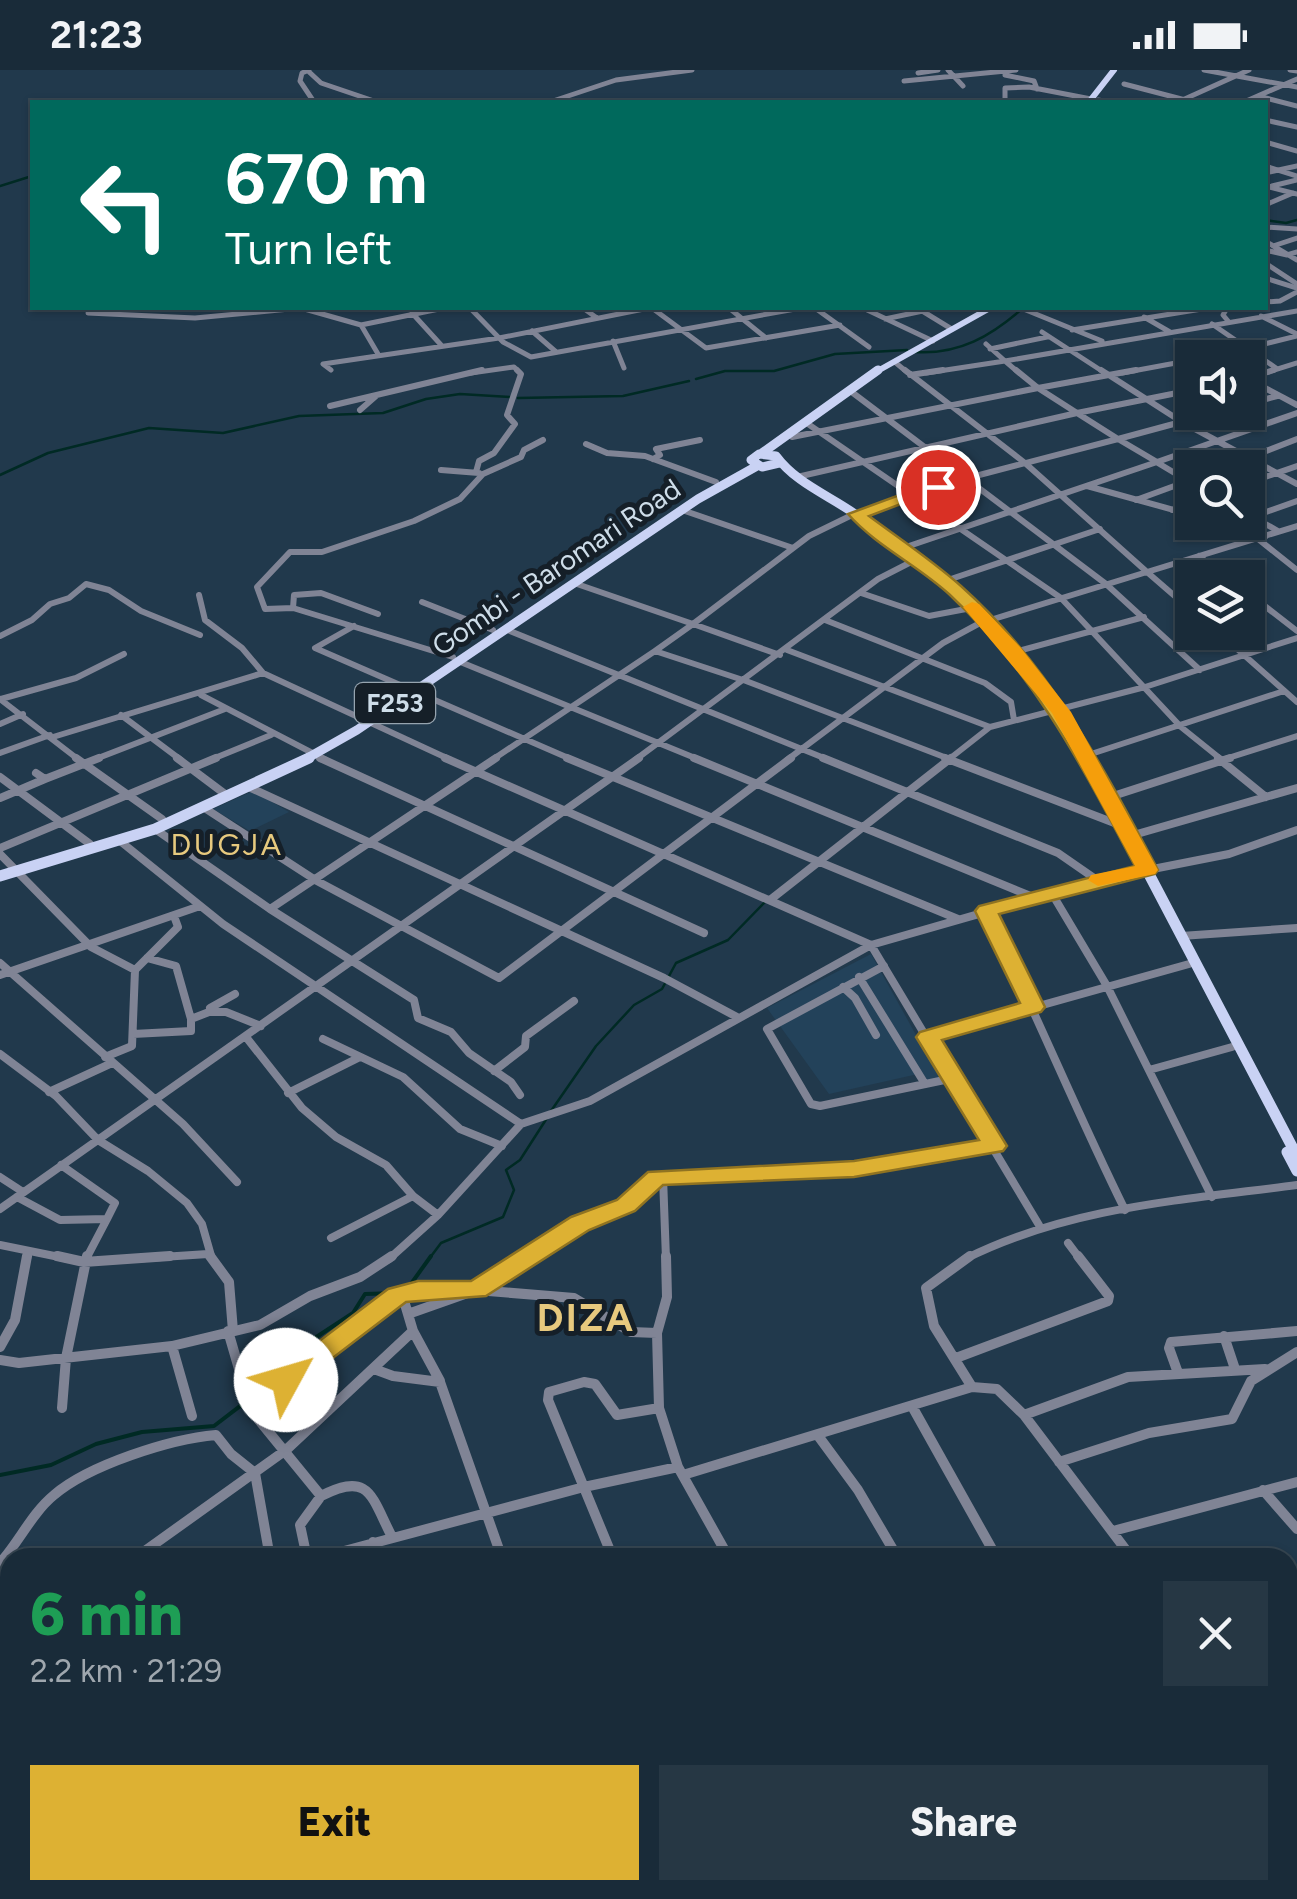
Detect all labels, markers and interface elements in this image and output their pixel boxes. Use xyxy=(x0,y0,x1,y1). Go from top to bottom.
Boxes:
text: 21:23 xyxy=(50,12,143,58)
text: 670 m xyxy=(225,136,428,221)
icon: left xyxy=(60,140,190,270)
text: Turn left xyxy=(225,221,392,275)
map controls xyxy=(1175,340,1265,650)
button: sound xyxy=(1175,340,1265,430)
pin xyxy=(896,445,981,530)
button: search xyxy=(1175,450,1265,540)
icon: arrive xyxy=(911,460,966,515)
street label: Gombi - Baromari Road xyxy=(425,471,687,663)
button: layers xyxy=(1175,560,1265,650)
road number: F253 xyxy=(355,683,435,723)
district label: DUGJA xyxy=(171,826,283,863)
district label: DIZA xyxy=(537,1295,635,1341)
position arrow xyxy=(234,1328,338,1432)
text: 6 min xyxy=(30,1578,183,1650)
button: close xyxy=(1163,1581,1268,1686)
text: 2.2 km · 21:29 xyxy=(30,1652,222,1690)
button: Exit xyxy=(30,1765,639,1880)
button: Share xyxy=(659,1765,1268,1880)

